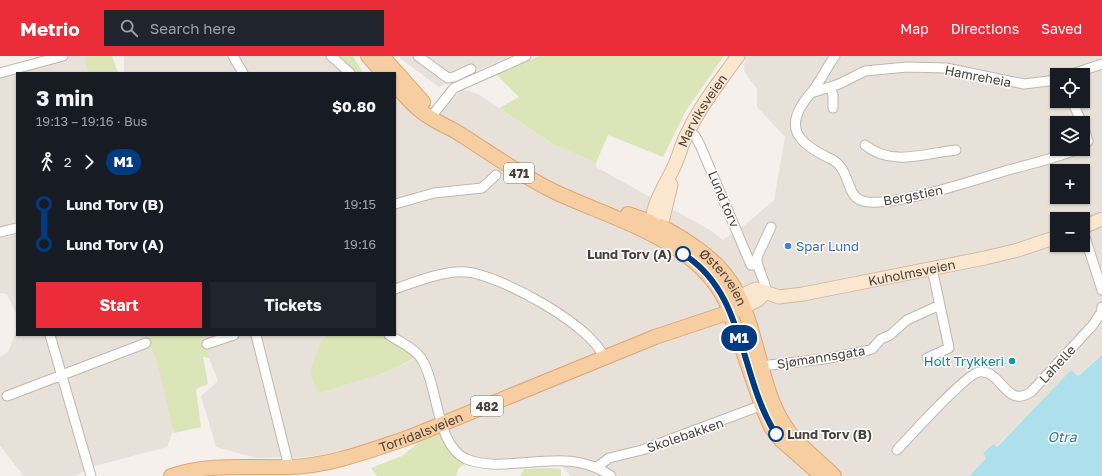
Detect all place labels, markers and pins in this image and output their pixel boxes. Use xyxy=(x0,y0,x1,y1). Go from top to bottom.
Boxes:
place label: Spar Lund xyxy=(796,238,859,254)
marker: Spar Lund xyxy=(783,241,793,251)
place label: Lund Torv (A) xyxy=(587,246,672,262)
marker: Lund Torv (A) xyxy=(675,246,691,262)
place label: Holt Trykkeri xyxy=(924,353,1004,369)
marker: Holt Trykkeri xyxy=(1007,356,1017,366)
marker: Lund Torv (B) xyxy=(768,426,784,442)
place label: Lund Torv (B) xyxy=(787,426,872,442)

